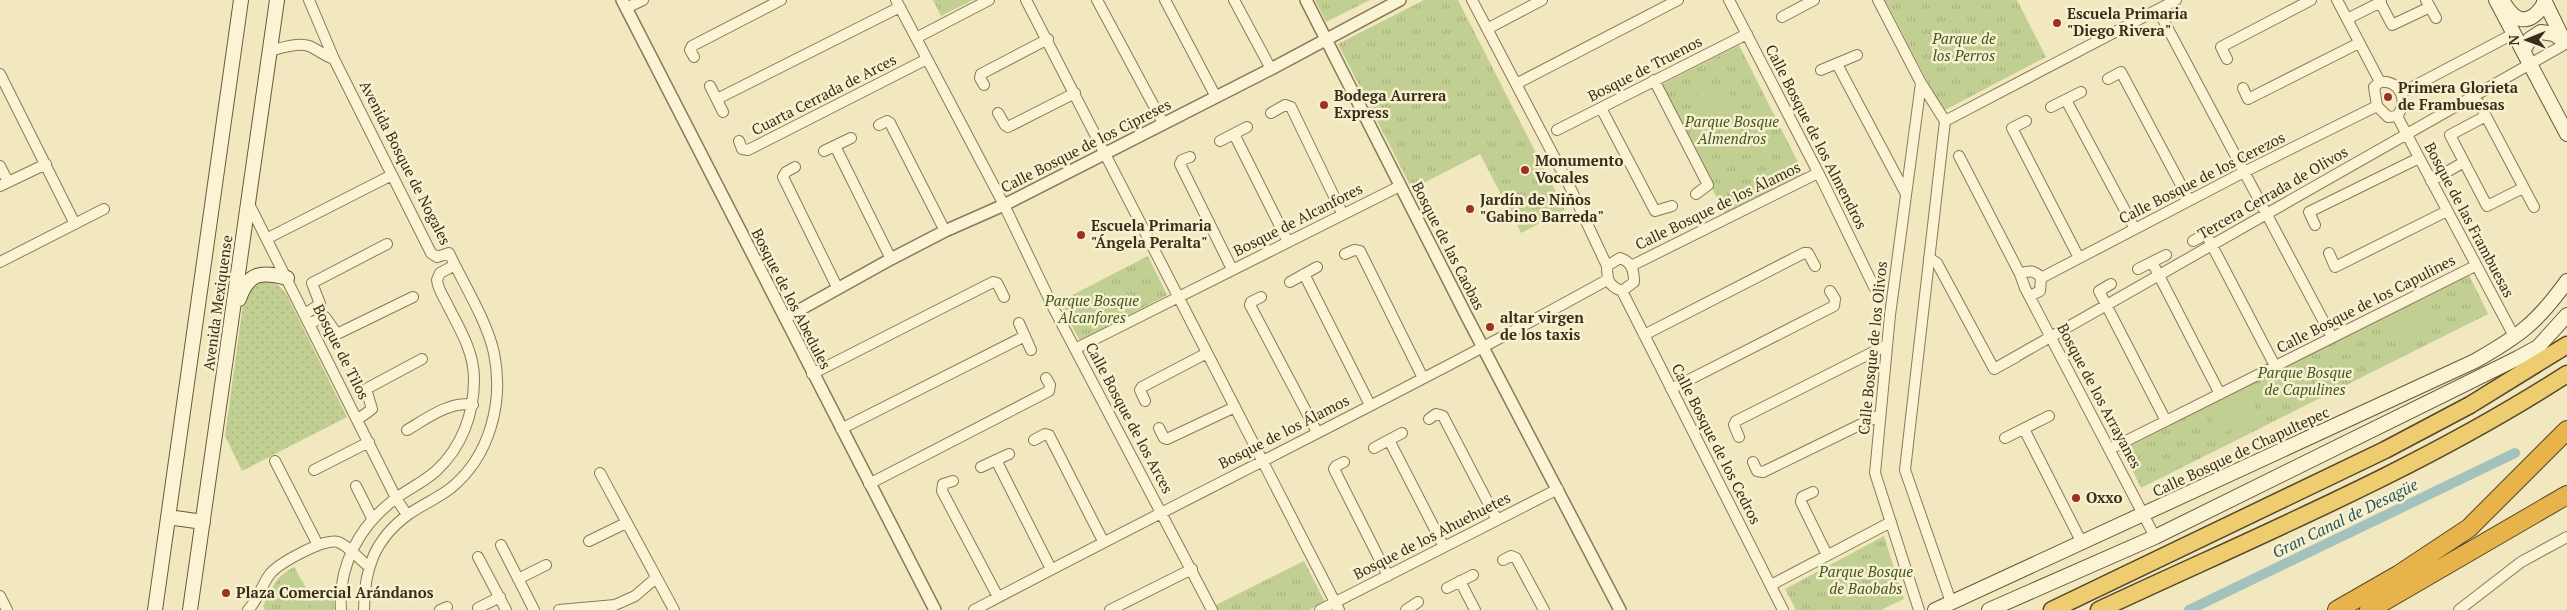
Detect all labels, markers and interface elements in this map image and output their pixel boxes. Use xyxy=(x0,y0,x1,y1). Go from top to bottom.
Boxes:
place label: Escuela Primaria "Diego Rivera" xyxy=(2067,3,2188,40)
north arrow xyxy=(2502,15,2552,65)
marker: Escuela Primaria "Diego Rivera" xyxy=(2051,17,2063,29)
park label: Parque de los Perros xyxy=(1931,28,1996,65)
street label: Bosque de Truenos xyxy=(1584,31,1705,106)
text: N xyxy=(2504,34,2523,46)
street label: Calle Bosque de los Almendros xyxy=(1762,41,1872,232)
street label: Cuarta Cerrada de Arces xyxy=(748,49,899,139)
street label: Avenida Bosque de Nogales xyxy=(356,77,456,248)
place label: Primera Glorieta de Frambuesas xyxy=(2398,77,2519,114)
place label: Bodega Aurrera Express xyxy=(1334,85,1447,122)
marker: Primera Glorieta de Frambuesas xyxy=(2382,91,2394,103)
street label: Calle Bosque de los Cipreses xyxy=(997,93,1174,197)
marker: Bodega Aurrera Express xyxy=(1318,99,1330,111)
park label: Parque Bosque Almendros xyxy=(1684,111,1779,148)
street label: Calle Bosque de los Cerezos xyxy=(2115,126,2288,228)
street label: Bosque de las Frambuesas xyxy=(2420,138,2519,301)
street label: Tercera Cerrada de Olivos xyxy=(2194,141,2351,243)
place label: Monumento Vocales xyxy=(1535,150,1623,187)
street label: Calle Bosque de los Álamos xyxy=(1632,156,1804,254)
marker: Monumento Vocales xyxy=(1519,164,1531,176)
street label: Bosque de Alcanfores xyxy=(1230,178,1366,260)
street label: Bosque de las Caobas xyxy=(1408,178,1490,313)
place label: Jardín de Niños "Gabino Barreda" xyxy=(1480,189,1604,226)
marker: Jardín de Niños "Gabino Barreda" xyxy=(1464,203,1476,215)
place label: Escuela Primaria "Ángela Peralta" xyxy=(1091,215,1212,252)
street label: Bosque de los Abedules xyxy=(748,225,836,372)
marker: Escuela Primaria "Ángela Peralta" xyxy=(1075,229,1087,241)
street label: Avenida Mexiquense xyxy=(198,234,236,372)
street label: Calle Bosque de los Capulines xyxy=(2273,249,2458,357)
street label: Calle Bosque de los Olivos xyxy=(1853,260,1891,436)
park label: Parque Bosque Alcanfores xyxy=(1044,290,1139,327)
street label: Bosque de Tilos xyxy=(309,300,375,403)
place label: altar virgen de los taxis xyxy=(1500,307,1584,344)
street label: Bosque de los Arrayanes xyxy=(2053,319,2147,472)
marker: altar virgen de los taxis xyxy=(1484,321,1496,333)
street label: Calle Bosque de los Arces xyxy=(1082,338,1178,497)
street label: Calle Bosque de los Cedros xyxy=(1668,360,1766,527)
park label: Parque Bosque de Capulines xyxy=(2257,362,2352,399)
street label: Bosque de los Álamos xyxy=(1215,389,1352,473)
street label: Calle Bosque de Chapultepec xyxy=(2149,401,2332,501)
water label: Gran Canal de Desagüe xyxy=(2268,473,2422,563)
street label: Bosque de los Ahuehuetes xyxy=(1349,487,1514,584)
place label: Oxxo xyxy=(2086,487,2123,507)
marker: Oxxo xyxy=(2070,492,2082,504)
park label: Parque Bosque de Baobabs xyxy=(1818,561,1913,598)
place label: Plaza Comercial Arándanos xyxy=(236,582,434,602)
marker: Plaza Comercial Arándanos xyxy=(220,587,232,599)

